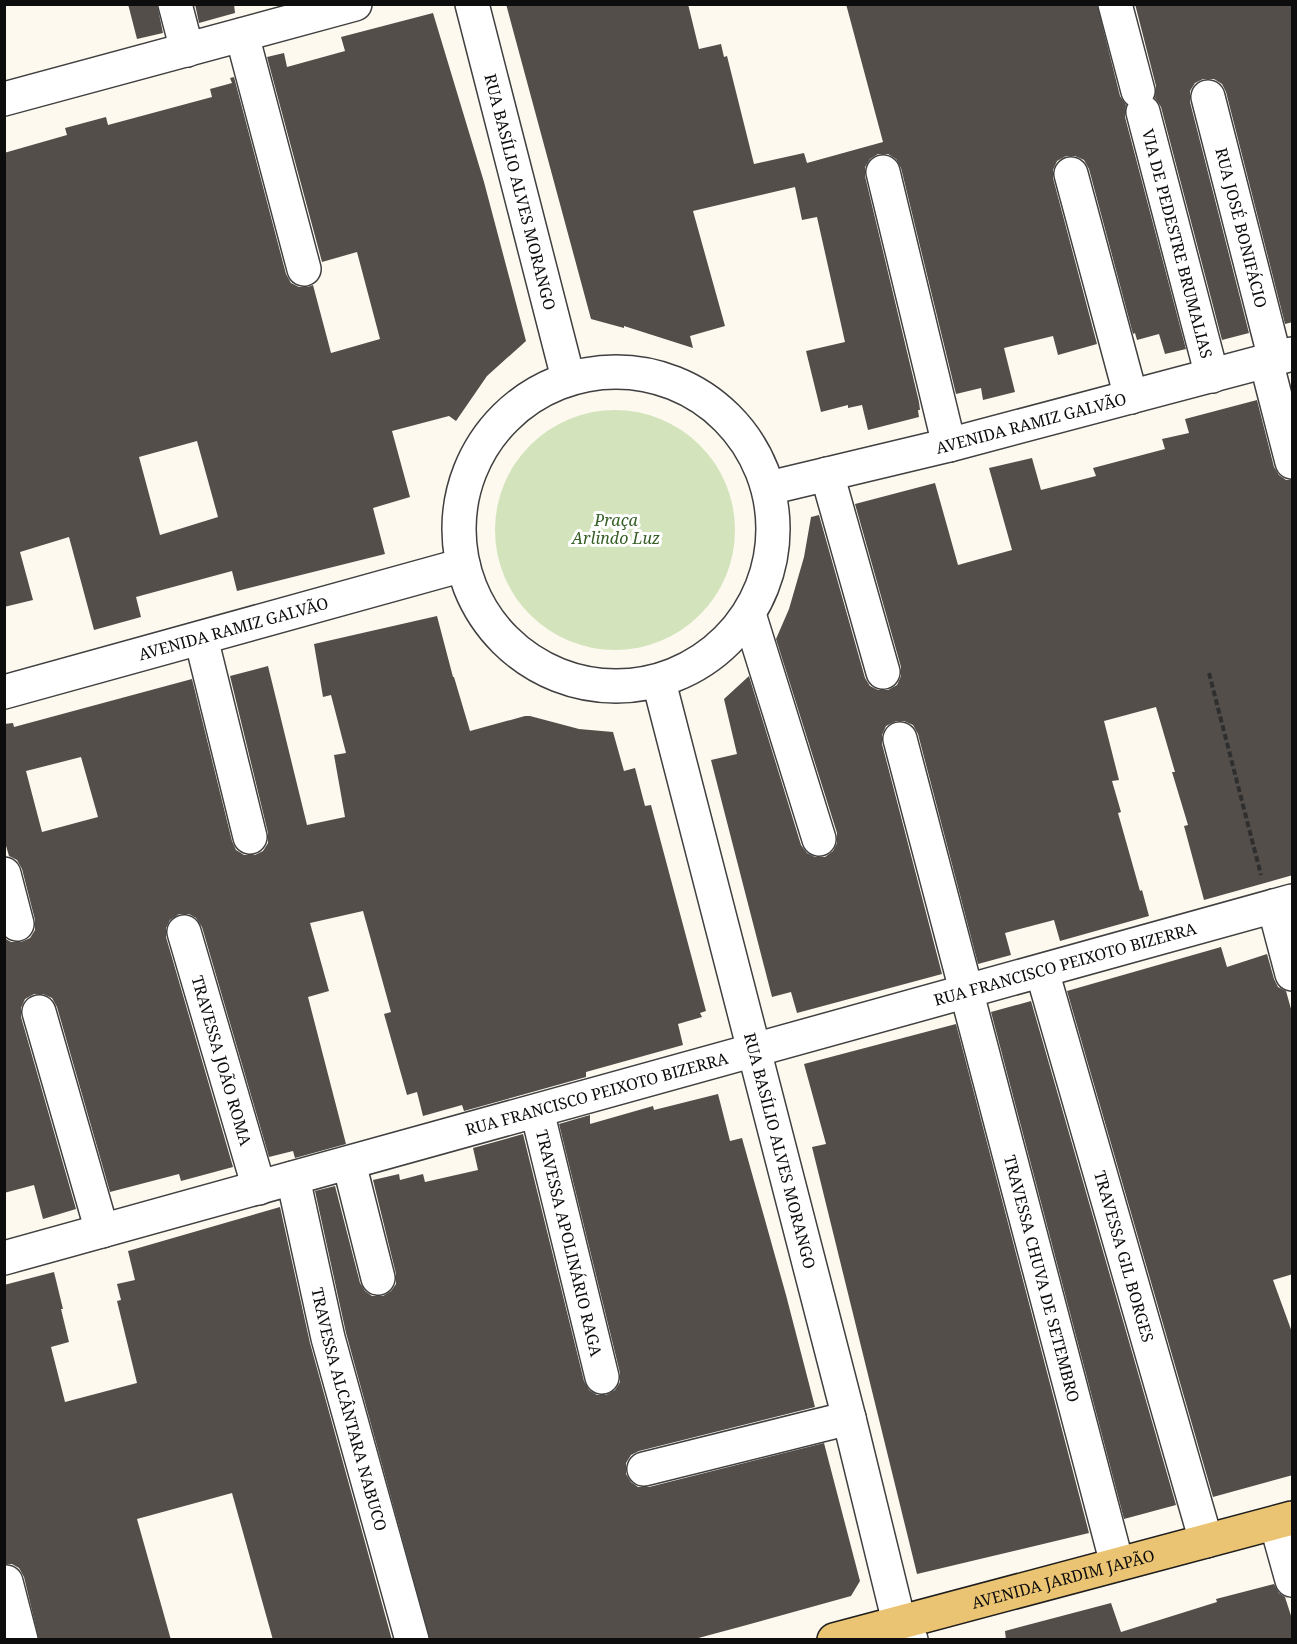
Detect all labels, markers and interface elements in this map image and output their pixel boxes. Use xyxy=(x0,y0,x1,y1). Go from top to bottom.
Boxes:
street label: RUA BASÍLIO ALVES MORANGO xyxy=(479,71,561,312)
street label: VIA DE PEDESTRE BRUMALIAS xyxy=(1137,126,1218,361)
street label: RUA JOSÉ BONIFÁCIO xyxy=(1210,145,1273,310)
street label: AVENIDA RAMIZ GALVÃO xyxy=(934,387,1129,459)
park label: Praça Arlindo Luz xyxy=(571,509,660,549)
street label: AVENIDA RAMIZ GALVÃO xyxy=(136,592,331,665)
street label: RUA FRANCISCO PEIXOTO BIZERRA xyxy=(931,917,1200,1011)
street label: TRAVESSA JOÃO ROMA xyxy=(186,973,257,1149)
street label: RUA BASÍLIO ALVES MORANGO xyxy=(739,1030,821,1271)
street label: RUA FRANCISCO PEIXOTO BIZERRA xyxy=(463,1047,731,1141)
street label: TRAVESSA APOLINÁRIO RAGA xyxy=(531,1128,608,1359)
street label: TRAVESSA CHUVA DE SETEMBRO xyxy=(999,1153,1085,1404)
street label: TRAVESSA GIL BORGES xyxy=(1089,1168,1159,1345)
street label: TRAVESSA ALCÂNTARA NABUCO xyxy=(306,1285,392,1534)
street label: AVENIDA JARDIM JAPÃO xyxy=(969,1544,1157,1614)

